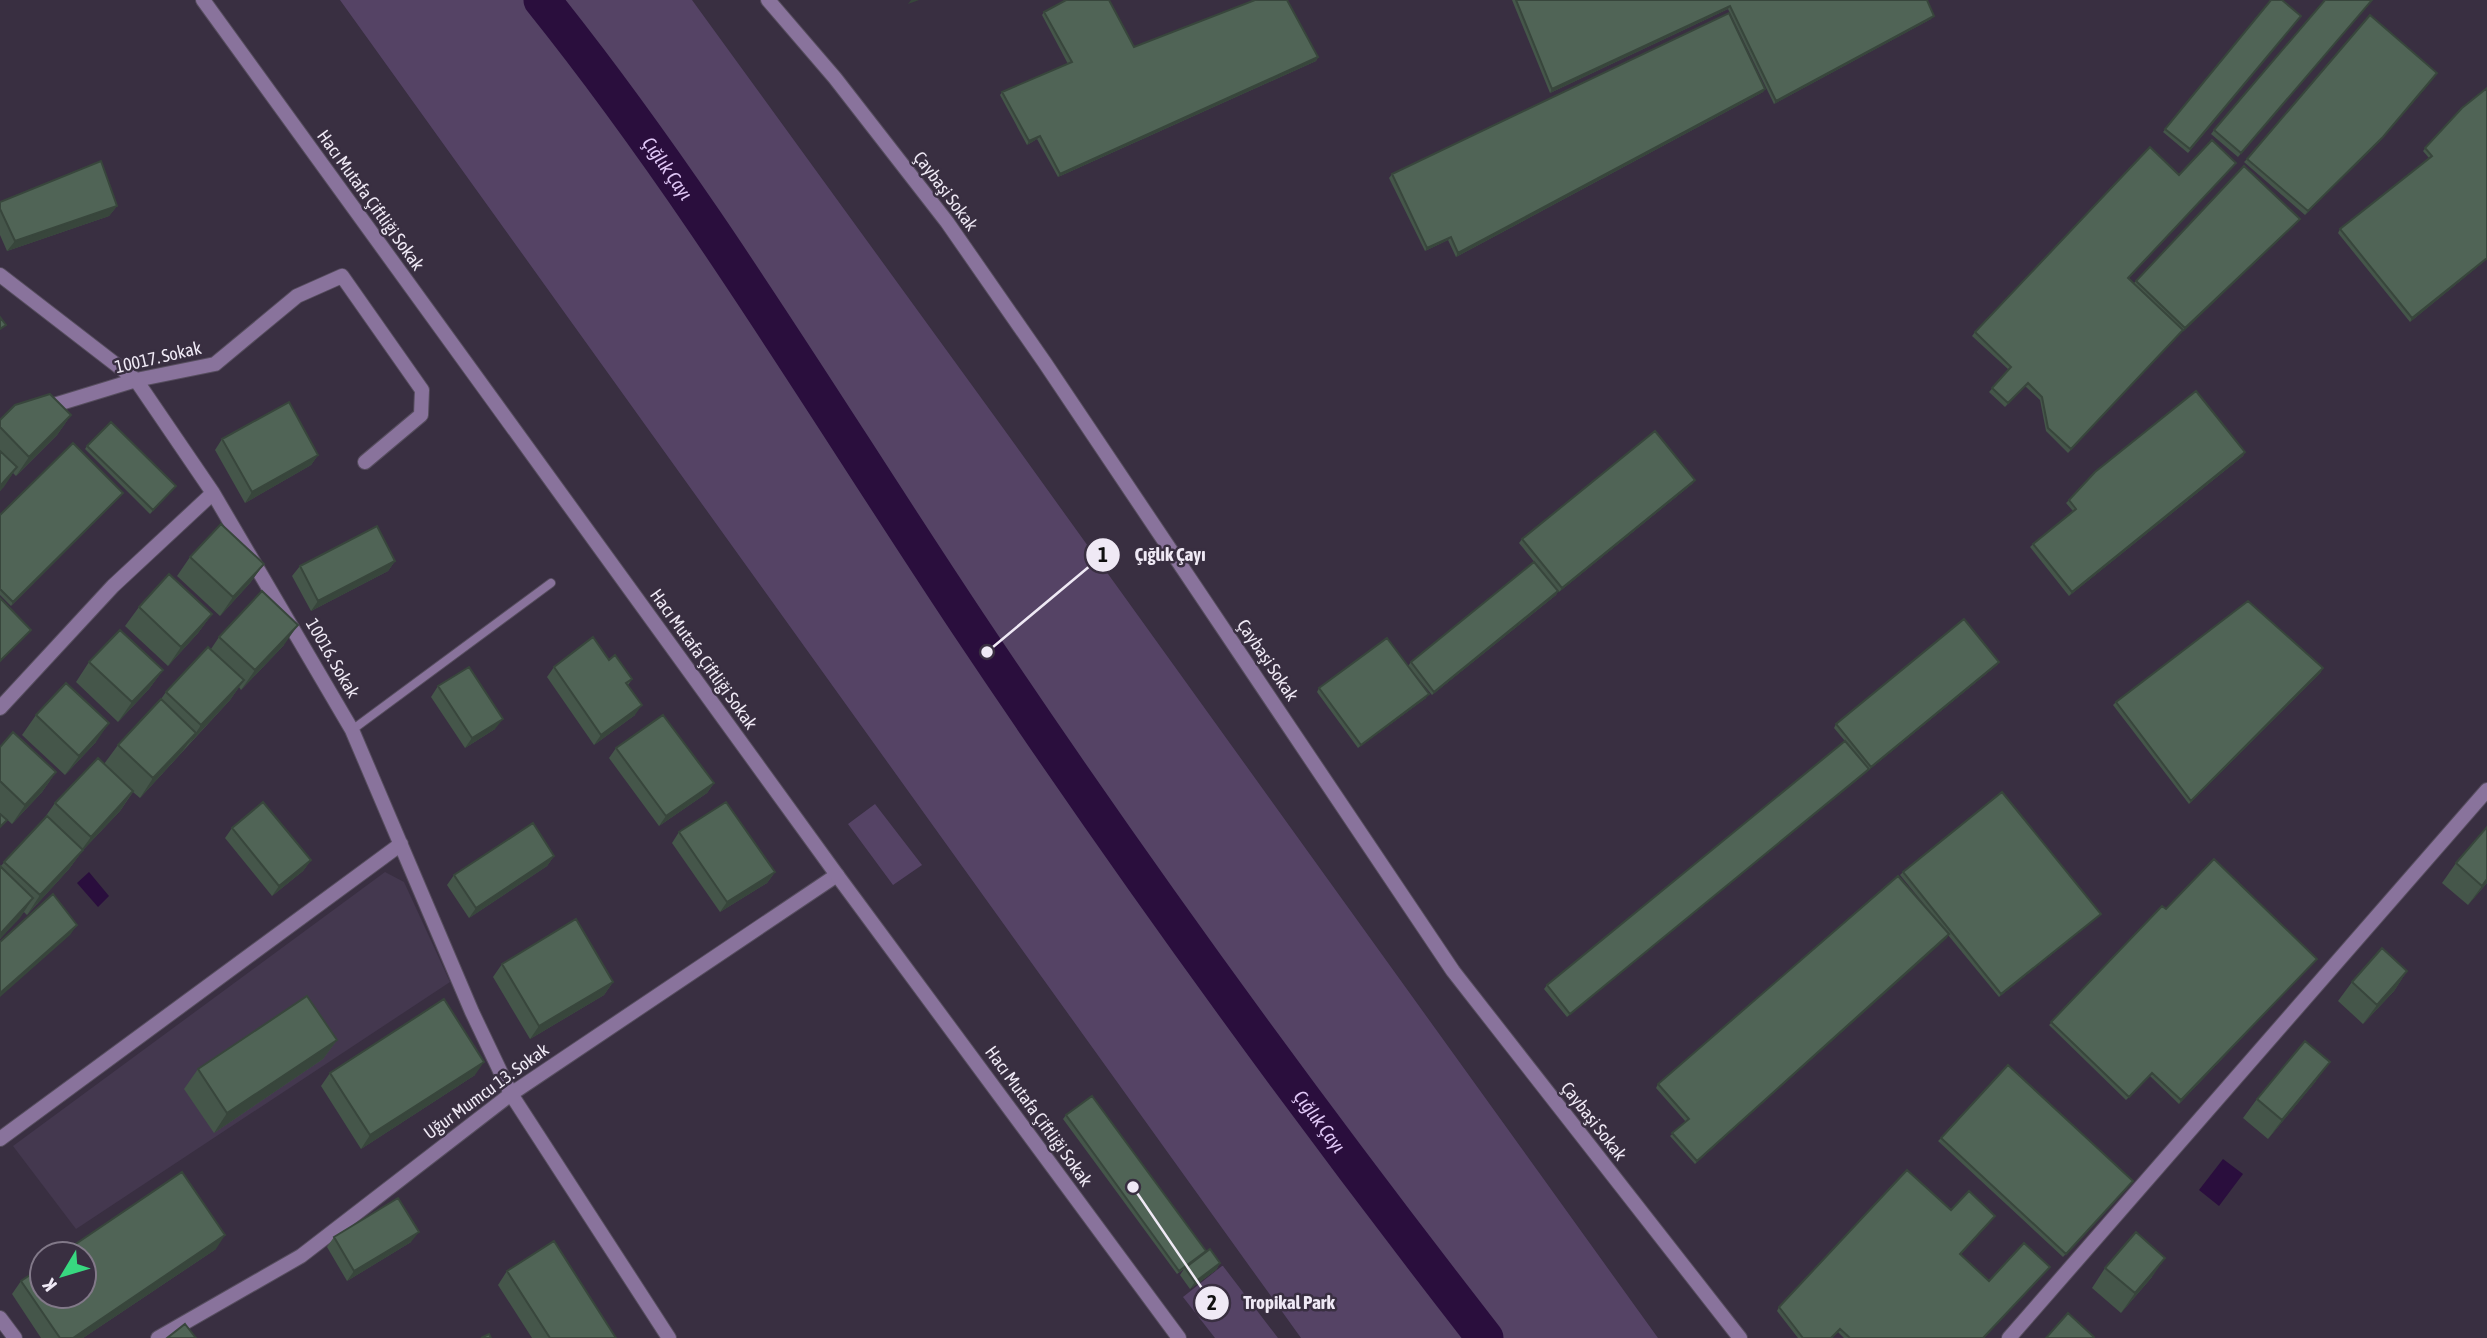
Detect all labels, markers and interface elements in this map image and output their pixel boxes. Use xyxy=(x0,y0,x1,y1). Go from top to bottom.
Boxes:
street label: Hacı Mutafa Çiftliği Sokak xyxy=(313,126,429,274)
water label: Çığlık Çayı xyxy=(638,132,697,204)
street label: Çaybaşi Sokak xyxy=(909,147,983,235)
street label: 10017. Sokak xyxy=(113,337,203,377)
callout: Çığlık Çayı xyxy=(1086,535,1220,575)
text: 1 xyxy=(1098,542,1108,566)
text: Çığlık Çayı xyxy=(1134,543,1206,565)
street label: Hacı Mutafa Çiftliği Sokak xyxy=(646,585,762,733)
street label: 10016. Sokak xyxy=(302,615,364,702)
street label: Çaybaşi Sokak xyxy=(1233,615,1303,705)
street label: Uğur Mumcu 13. Sokak xyxy=(419,1039,553,1143)
street label: Hacı Mutafa Çiftliği Sokak xyxy=(981,1042,1097,1190)
street label: Çaybaşi Sokak xyxy=(1557,1078,1631,1165)
water label: Çığlık Çayı xyxy=(1289,1086,1350,1157)
north arrow xyxy=(28,1240,98,1310)
text: K xyxy=(38,1274,61,1296)
callout: Tropikal Park xyxy=(1194,1283,1349,1323)
text: 2 xyxy=(1207,1290,1217,1314)
text: Tropikal Park xyxy=(1243,1291,1335,1313)

